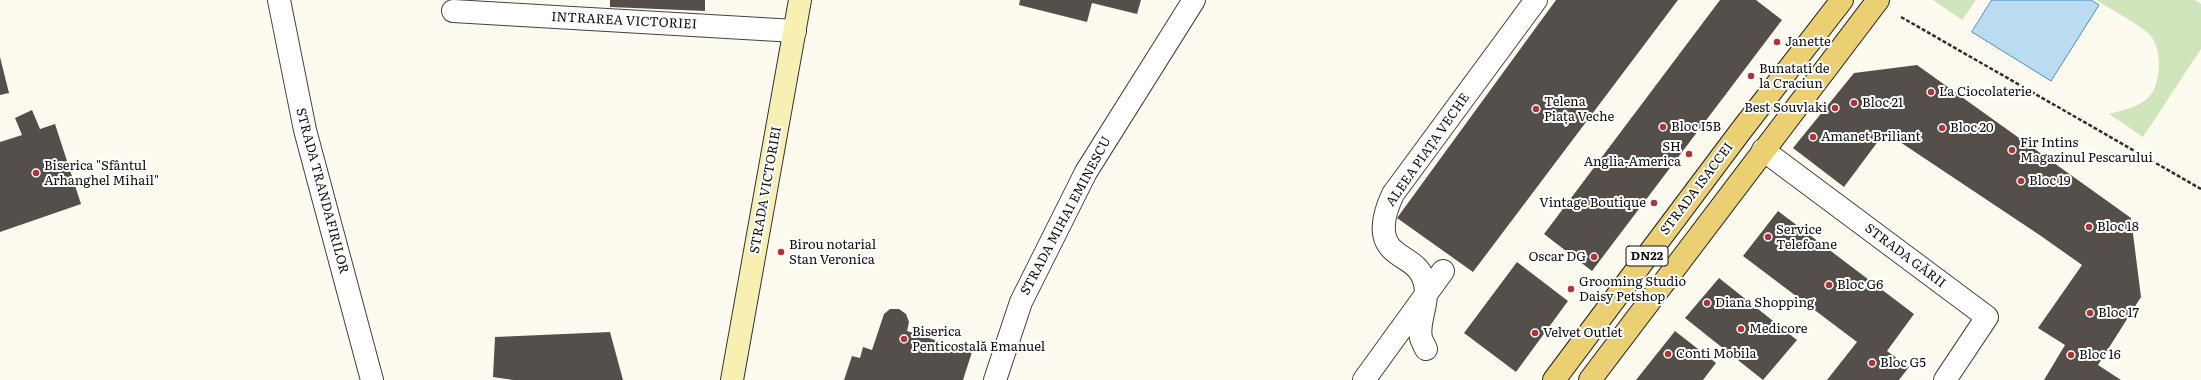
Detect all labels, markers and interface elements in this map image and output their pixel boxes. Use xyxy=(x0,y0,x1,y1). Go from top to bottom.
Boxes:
street label: INTRAREA VICTORIEI xyxy=(551,9,697,33)
place label: Janette xyxy=(1785,34,1831,50)
marker: Janette xyxy=(1772,37,1782,47)
place label: Bunatati de la Craciun xyxy=(1759,61,1830,92)
marker: Bunatati de la Craciun xyxy=(1746,71,1756,81)
place label: La Ciocolaterie xyxy=(1939,84,2032,100)
marker: La Ciocolaterie xyxy=(1926,87,1936,97)
street label: ALEEA PIAȚA VECHE xyxy=(1383,90,1473,210)
place label: Telena Piața Veche xyxy=(1544,94,1614,125)
place label: Bloc 21 xyxy=(1862,95,1903,111)
marker: Bloc 21 xyxy=(1849,98,1859,108)
place label: Best Souvlaki xyxy=(1744,100,1827,116)
marker: Best Souvlaki xyxy=(1830,103,1840,113)
marker: Telena Piața Veche xyxy=(1531,104,1541,114)
street label: STRADA TRANDAFIRILOR xyxy=(292,106,352,276)
place label: Bloc I5B xyxy=(1671,119,1721,135)
place label: Bloc 20 xyxy=(1950,120,1994,136)
marker: Bloc I5B xyxy=(1658,122,1668,132)
marker: Bloc 20 xyxy=(1937,123,1947,133)
street label: STRADA VICTORIEI xyxy=(747,125,785,255)
place label: Amanet Briliant xyxy=(1821,129,1921,145)
marker: Amanet Briliant xyxy=(1808,132,1818,142)
street label: STRADA MIHAI EMINESCU xyxy=(1017,134,1115,298)
place label: Fir Intins Magazinul Pescarului xyxy=(2020,135,2153,166)
place label: SH Anglia-America xyxy=(1584,139,1681,170)
street label: STRADA ISACCEI xyxy=(1657,140,1737,238)
marker: Fir Intins Magazinul Pescarului xyxy=(2007,145,2017,155)
marker: SH Anglia-America xyxy=(1684,149,1694,159)
place label: Biserica "Sfântul Arhanghel Mihail" xyxy=(44,158,159,189)
marker: Biserica "Sfântul Arhanghel Mihail" xyxy=(31,168,41,178)
place label: Bloc 19 xyxy=(2029,173,2071,189)
marker: Bloc 19 xyxy=(2016,176,2026,186)
place label: Vintage Boutique xyxy=(1539,195,1646,211)
marker: Vintage Boutique xyxy=(1649,198,1659,208)
place label: Bloc 18 xyxy=(2097,219,2139,235)
street label: STRADA GĂRII xyxy=(1862,221,1948,291)
place label: Service Telefoane xyxy=(1776,222,1837,253)
marker: Bloc 18 xyxy=(2084,222,2094,232)
marker: Service Telefoane xyxy=(1763,232,1773,242)
place label: Birou notarial Stan Veronica xyxy=(789,237,876,268)
road number: DN22 xyxy=(1626,246,1668,266)
marker: Birou notarial Stan Veronica xyxy=(776,247,786,257)
place label: Oscar DG xyxy=(1528,249,1586,265)
marker: Oscar DG xyxy=(1589,252,1599,262)
place label: Grooming Studio Daisy Petshop xyxy=(1579,274,1686,305)
place label: Bloc G6 xyxy=(1837,277,1883,293)
marker: Bloc G6 xyxy=(1824,280,1834,290)
marker: Grooming Studio Daisy Petshop xyxy=(1566,284,1576,294)
place label: Diana Shopping xyxy=(1715,295,1814,311)
marker: Diana Shopping xyxy=(1702,298,1712,308)
place label: Bloc 17 xyxy=(2098,305,2139,321)
marker: Bloc 17 xyxy=(2085,308,2095,318)
place label: Medicore xyxy=(1749,321,1807,337)
place label: Biserica Penticostală Emanuel xyxy=(912,324,1045,355)
marker: Medicore xyxy=(1736,324,1746,334)
place label: Velvet Outlet xyxy=(1543,325,1623,341)
marker: Velvet Outlet xyxy=(1530,328,1540,338)
marker: Biserica Penticostală Emanuel xyxy=(899,334,909,344)
place label: Conti Mobila xyxy=(1676,346,1757,362)
place label: Bloc 16 xyxy=(2079,347,2121,363)
marker: Conti Mobila xyxy=(1663,349,1673,359)
marker: Bloc 16 xyxy=(2066,350,2076,360)
place label: Bloc G5 xyxy=(1880,355,1926,371)
marker: Bloc G5 xyxy=(1867,358,1877,368)

